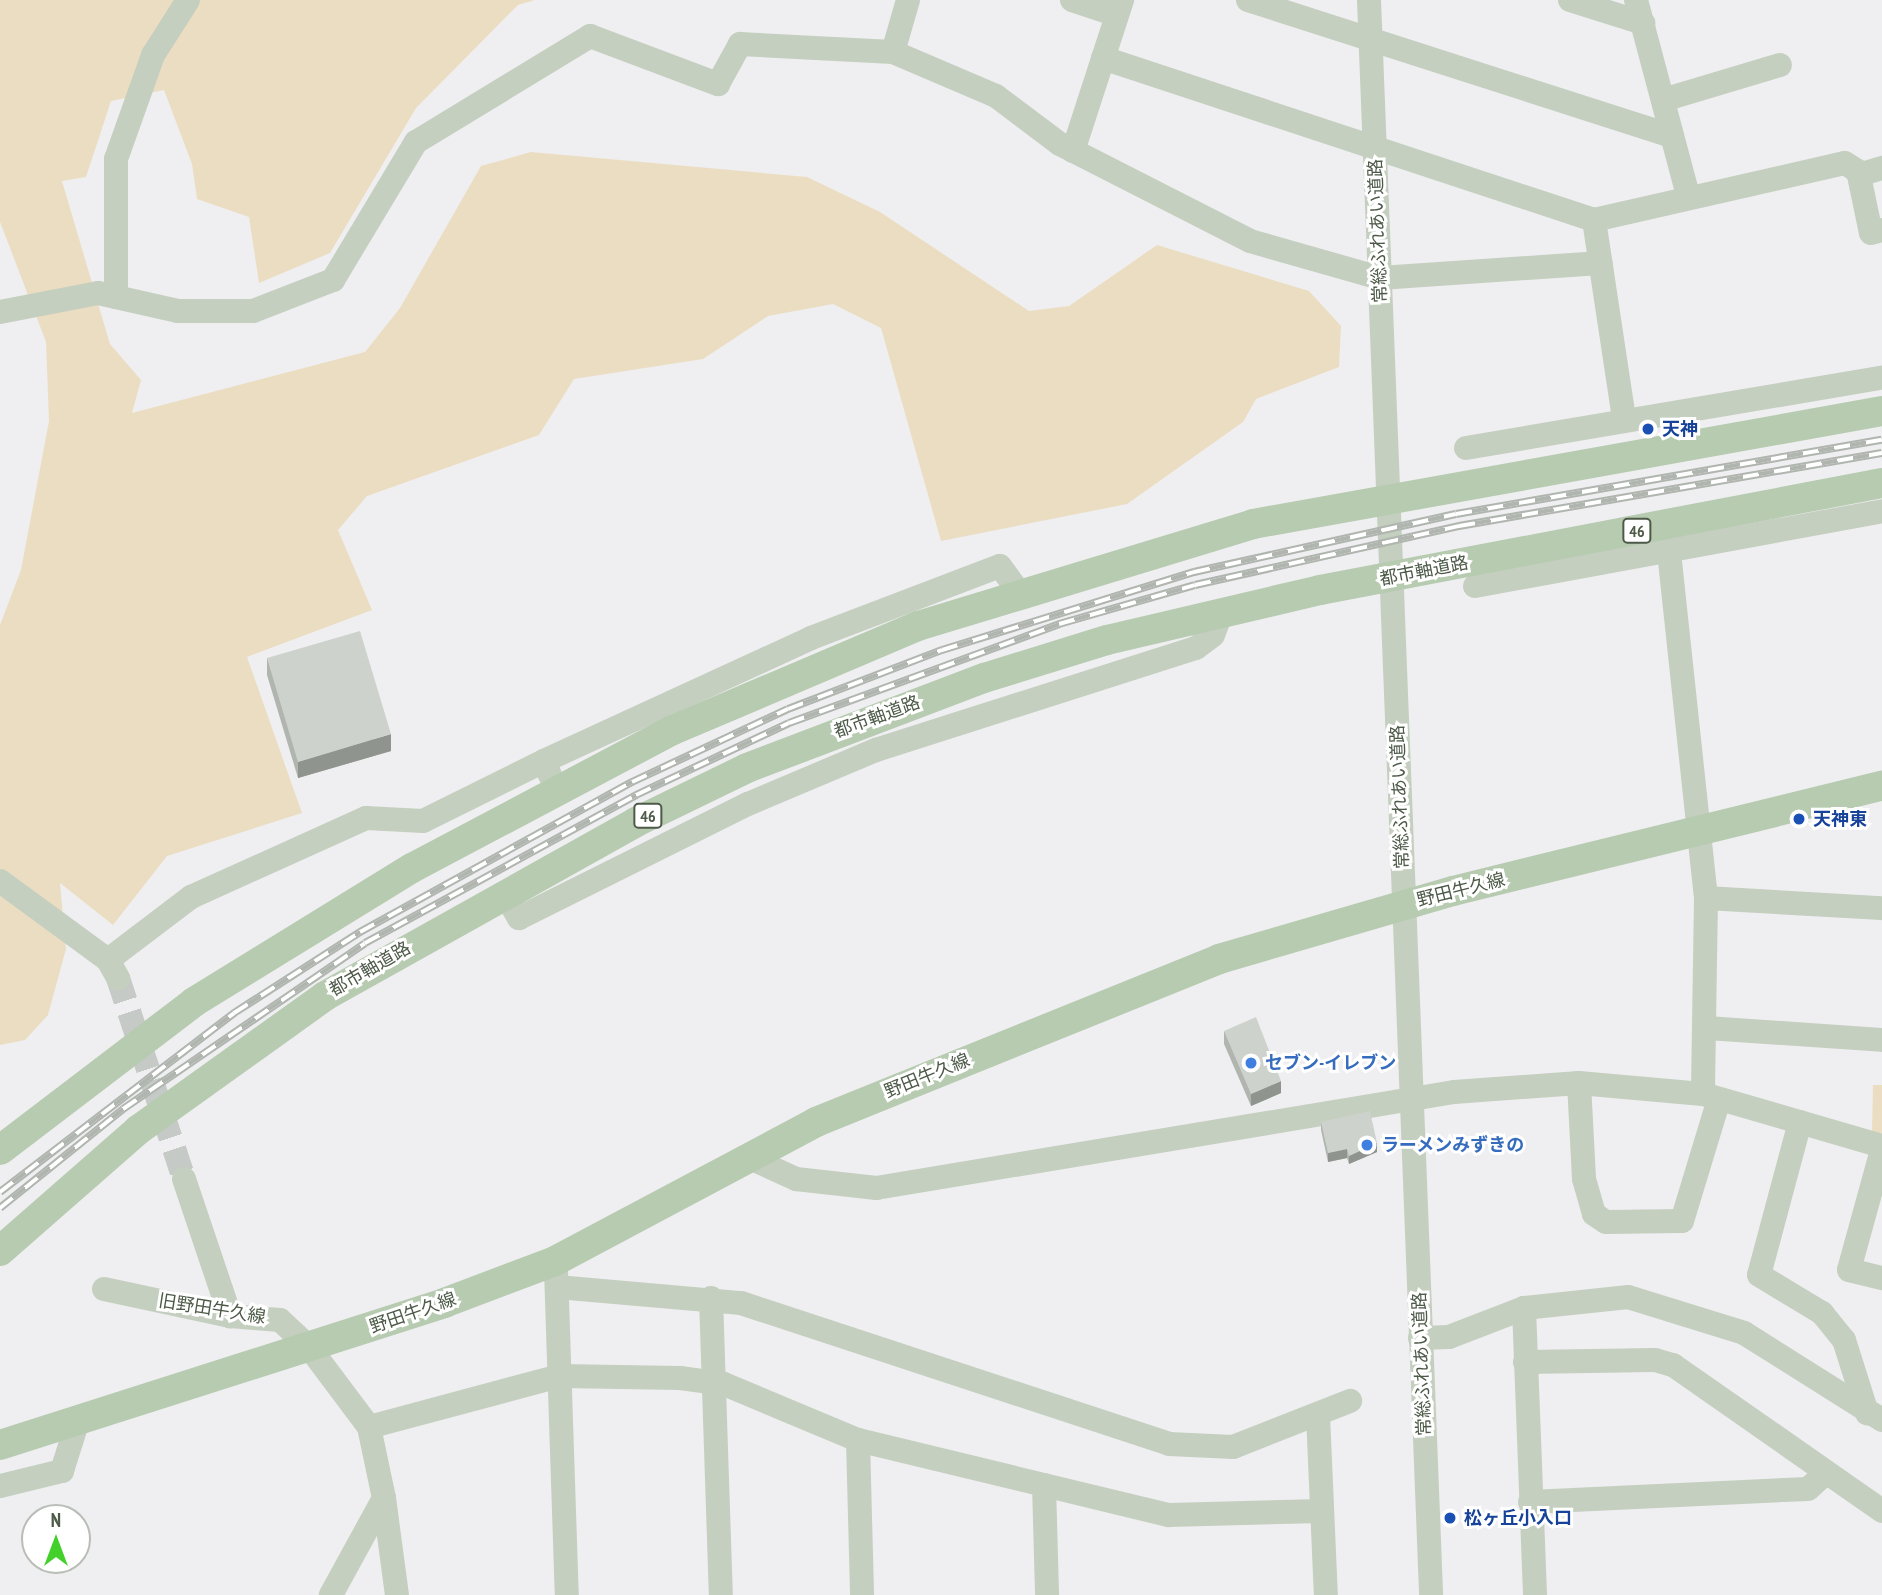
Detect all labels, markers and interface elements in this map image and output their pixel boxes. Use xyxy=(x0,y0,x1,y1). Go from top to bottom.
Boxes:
street label: 常総ふれあい道路 xyxy=(1365,159,1391,303)
place label: 天神 xyxy=(1662,418,1698,440)
marker: 天神 xyxy=(1640,421,1656,437)
road number: 46 xyxy=(1621,518,1653,544)
street label: 都市軸道路 xyxy=(1378,552,1470,590)
street label: 都市軸道路 xyxy=(831,691,923,743)
street label: 常総ふれあい道路 xyxy=(1387,725,1413,869)
road number: 46 xyxy=(632,804,664,828)
place label: 天神東 xyxy=(1813,808,1867,830)
marker: 天神東 xyxy=(1791,811,1807,827)
street label: 野田牛久線 xyxy=(1415,869,1507,911)
street label: 都市軸道路 xyxy=(326,937,414,1001)
street label: 野田牛久線 xyxy=(881,1049,973,1103)
place label: セブン-イレブン xyxy=(1265,1052,1396,1074)
marker: セブン-イレブン xyxy=(1243,1055,1259,1071)
place label: ラーメンみずきの xyxy=(1381,1134,1525,1156)
marker: ラーメンみずきの xyxy=(1359,1137,1375,1153)
street label: 野田牛久線 xyxy=(367,1288,459,1338)
street label: 旧野田牛久線 xyxy=(157,1290,267,1328)
street label: 常総ふれあい道路 xyxy=(1409,1292,1435,1436)
north arrow xyxy=(21,1504,91,1574)
place label: 松ヶ丘小入口 xyxy=(1464,1507,1572,1529)
text: N xyxy=(51,1508,61,1532)
marker: 松ヶ丘小入口 xyxy=(1442,1510,1458,1526)

